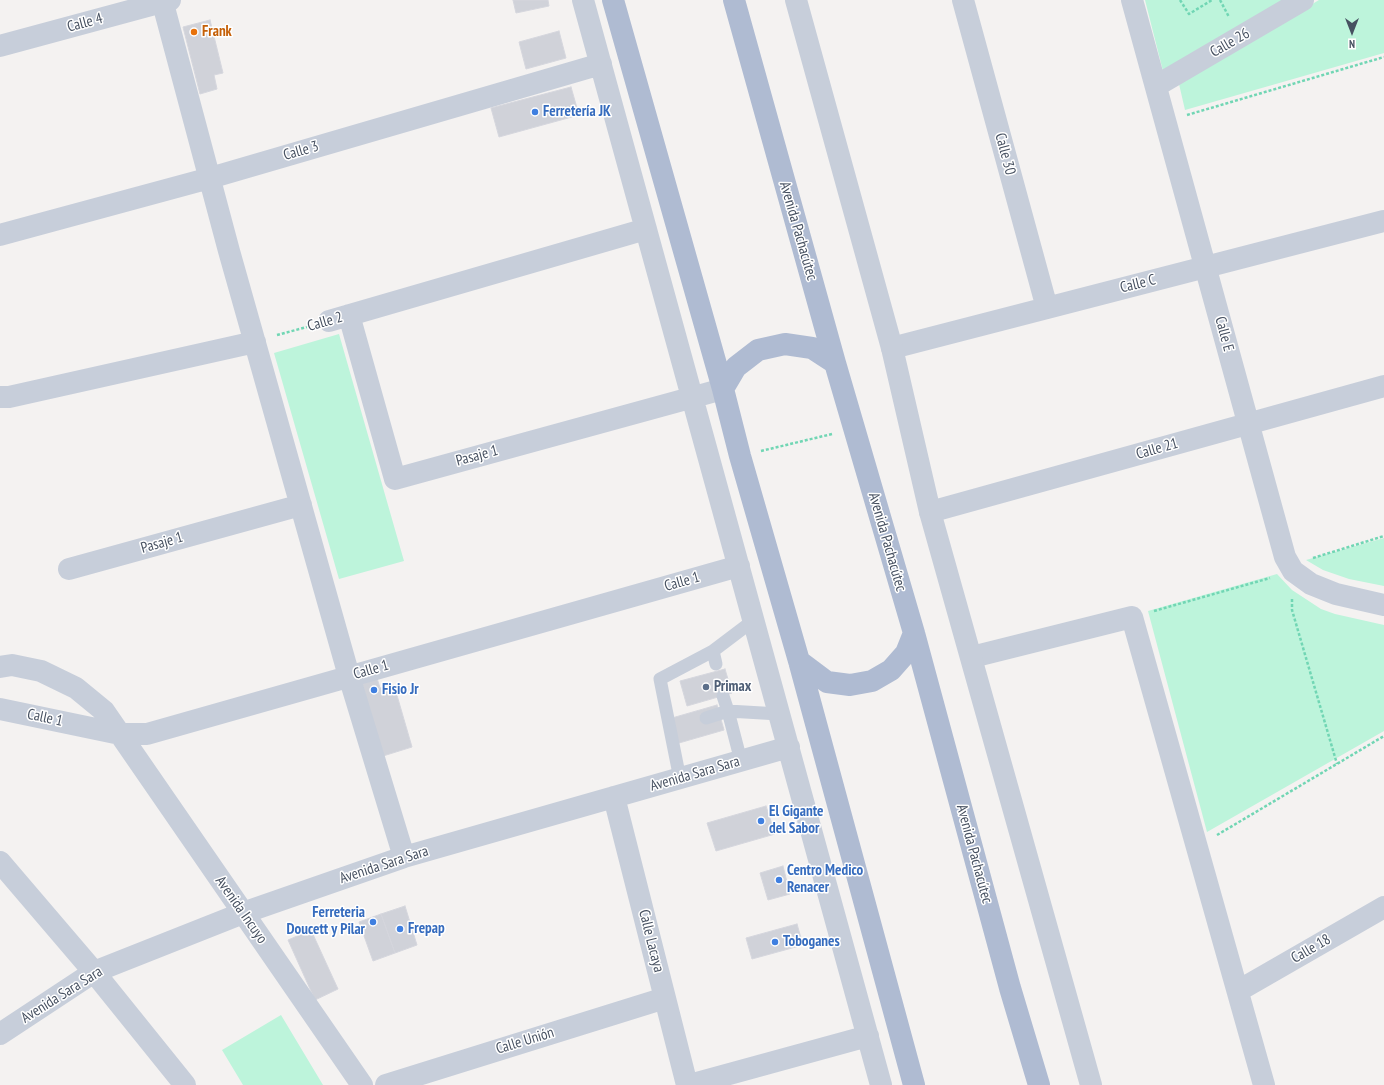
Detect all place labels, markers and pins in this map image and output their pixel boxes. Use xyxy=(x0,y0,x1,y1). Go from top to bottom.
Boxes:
place label: Frank xyxy=(202,23,232,41)
marker: Frank xyxy=(189,27,199,37)
place label: Ferretería JK xyxy=(543,103,611,121)
marker: Ferretería JK xyxy=(530,107,540,117)
place label: Primax xyxy=(714,678,751,696)
place label: Fisio Jr xyxy=(382,681,419,699)
marker: Primax xyxy=(701,682,711,692)
marker: Fisio Jr xyxy=(369,685,379,695)
place label: El Gigante del Sabor xyxy=(769,803,823,838)
marker: El Gigante del Sabor xyxy=(756,816,766,826)
place label: Centro Medico Renacer xyxy=(787,862,863,897)
marker: Centro Medico Renacer xyxy=(774,875,784,885)
place label: Ferreteria Doucett y Pilar xyxy=(287,904,365,939)
marker: Ferreteria Doucett y Pilar xyxy=(368,917,378,927)
place label: Frepap xyxy=(408,920,445,938)
marker: Frepap xyxy=(395,924,405,934)
place label: Toboganes xyxy=(783,933,840,951)
marker: Toboganes xyxy=(770,937,780,947)

